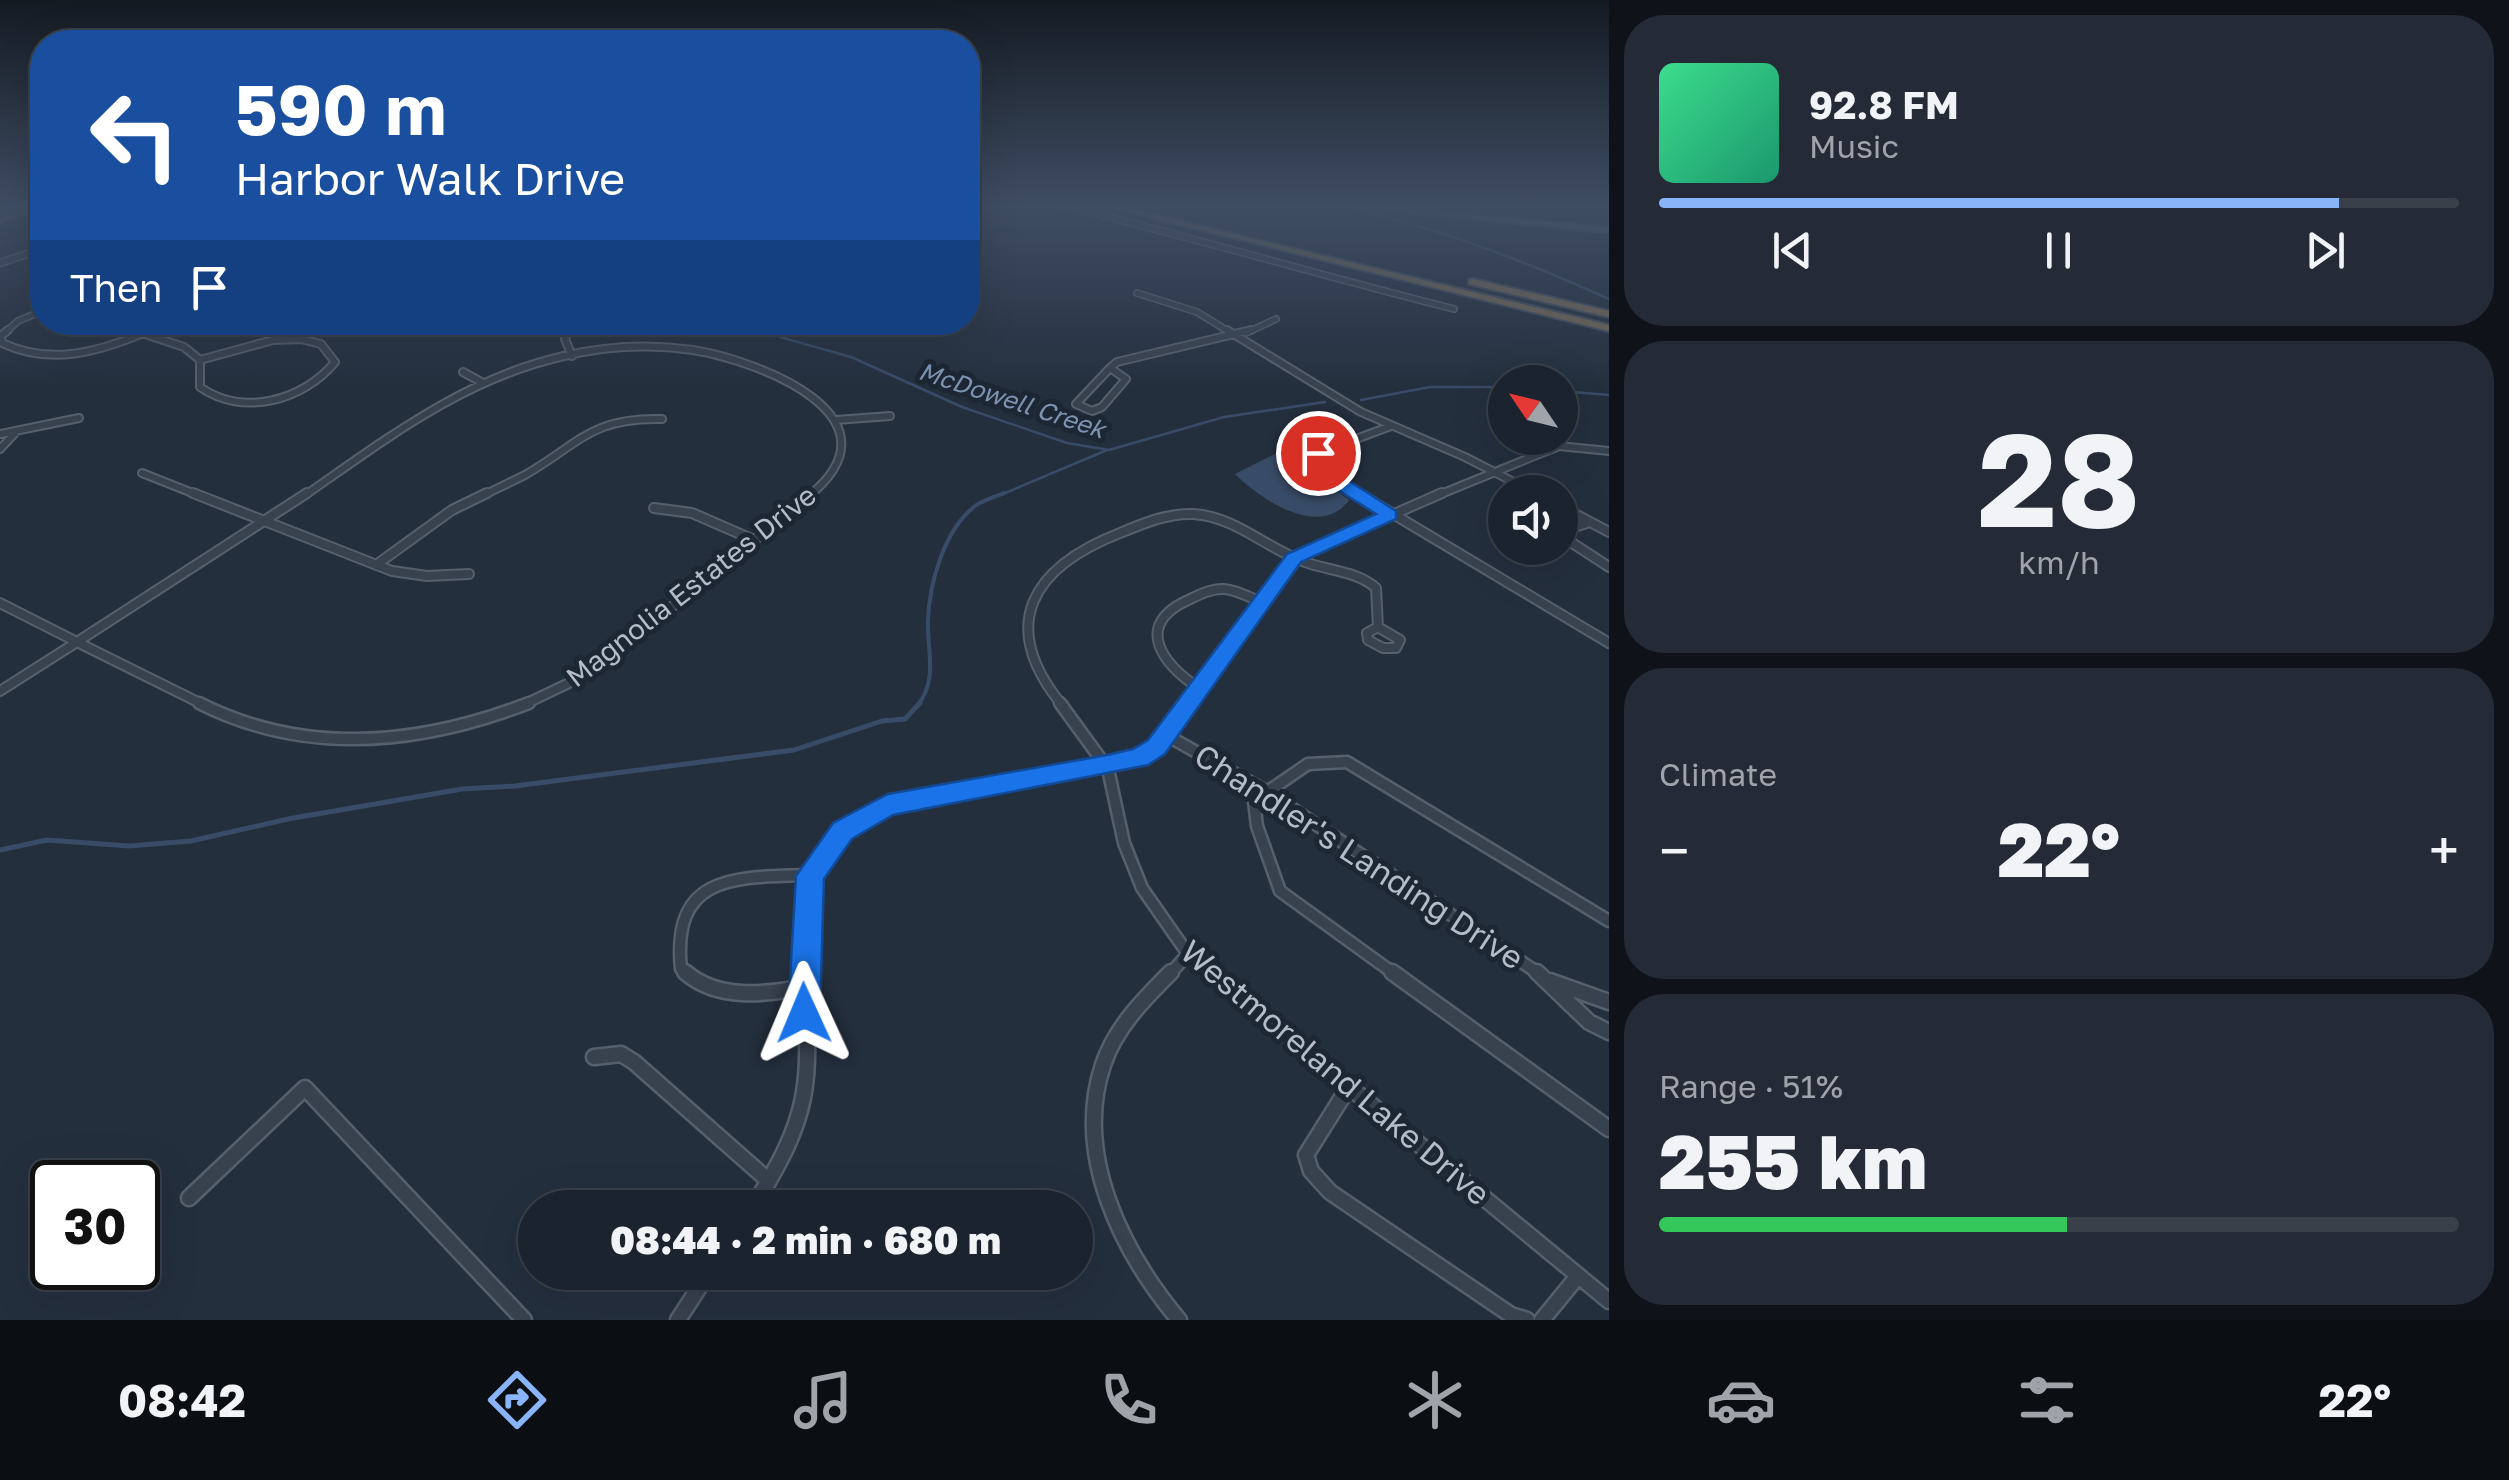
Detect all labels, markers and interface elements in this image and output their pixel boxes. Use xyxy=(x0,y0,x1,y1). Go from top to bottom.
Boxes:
text: 590 m xyxy=(235,66,446,150)
icon: left xyxy=(70,70,200,200)
text: 92.8 FM xyxy=(1809,82,1959,127)
text: Music xyxy=(1809,127,1899,165)
text: Harbor Walk Drive xyxy=(235,151,625,205)
icon: previous xyxy=(1765,223,1820,278)
icon: pause xyxy=(2031,223,2086,278)
icon: next xyxy=(2298,223,2353,278)
icon: arrive xyxy=(182,260,237,315)
text: Then xyxy=(70,265,162,310)
water label: McDowell Creek xyxy=(915,355,1112,445)
north arrow xyxy=(1488,365,1578,455)
map controls xyxy=(1488,365,1578,565)
text: 28 xyxy=(1978,400,2140,556)
pin xyxy=(1276,411,1361,496)
icon: arrive xyxy=(1291,426,1346,481)
button: sound xyxy=(1488,475,1578,565)
street label: Magnolia Estates Drive xyxy=(559,478,822,693)
text: km/h xyxy=(2018,543,2100,581)
street label: Chandler's Landing Drive xyxy=(1188,736,1531,977)
text: Climate xyxy=(1659,755,1777,793)
text: 22° xyxy=(1998,803,2120,894)
text: − xyxy=(1659,817,1689,883)
text: + xyxy=(2429,817,2459,883)
street label: Westmoreland Lake Drive xyxy=(1173,932,1498,1213)
position arrow xyxy=(752,961,856,1065)
text: Range · 51% xyxy=(1659,1067,1843,1105)
text: 255 km xyxy=(1659,1115,1927,1206)
speed limit sign: 30 xyxy=(30,1160,160,1290)
text: 08:44 · 2 min · 680 m xyxy=(610,1217,1001,1262)
icon: directions xyxy=(482,1365,552,1435)
icon: music xyxy=(788,1365,858,1435)
icon: phone xyxy=(1094,1365,1164,1435)
icon: climate xyxy=(1400,1365,1470,1435)
icon: car xyxy=(1706,1365,1776,1435)
icon: filters xyxy=(2012,1365,2082,1435)
text: 08:42 xyxy=(118,1373,246,1427)
text: 22° xyxy=(2319,1373,2391,1427)

